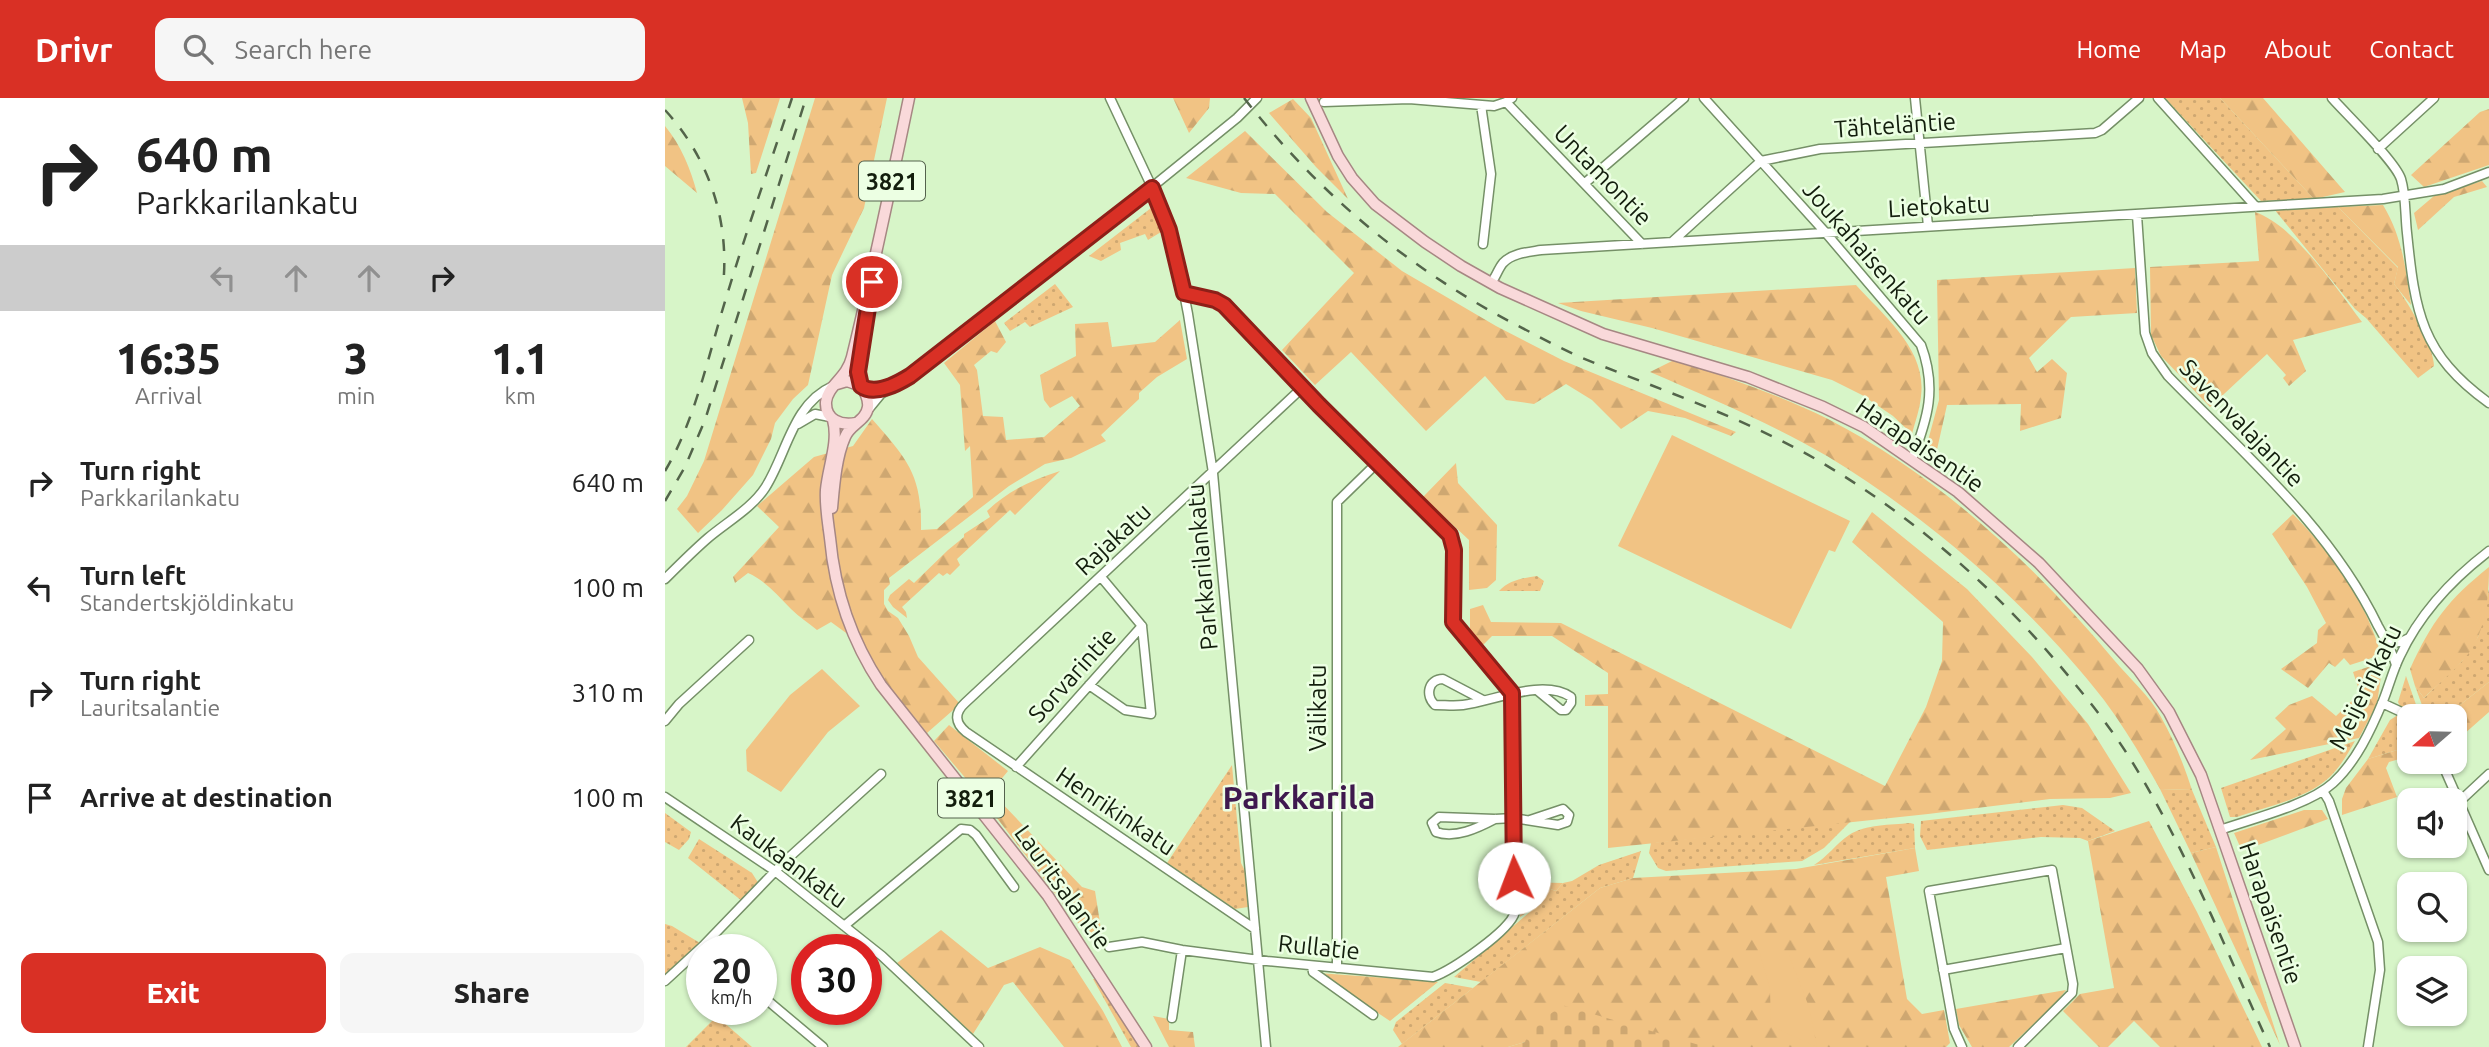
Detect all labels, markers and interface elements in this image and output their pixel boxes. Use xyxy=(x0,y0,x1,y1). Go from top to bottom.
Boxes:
search box xyxy=(155,18,645,81)
icon: search xyxy=(179,30,217,68)
text: Drivr xyxy=(35,31,113,68)
text: Search here xyxy=(235,35,372,64)
text: Home xyxy=(2076,36,2141,63)
text: Map xyxy=(2179,36,2226,63)
text: About xyxy=(2264,36,2331,63)
text: Contact xyxy=(2369,36,2454,63)
street label: Tähteläntie xyxy=(1833,107,1957,143)
street label: Untamontie xyxy=(1549,119,1657,231)
icon: right xyxy=(21,126,112,217)
text: 640 m xyxy=(136,126,273,181)
road number: 3821 xyxy=(859,162,925,200)
street label: Joukahaisenkatu xyxy=(1798,176,1936,330)
text: Parkkarilankatu xyxy=(136,184,359,220)
street label: Lietokatu xyxy=(1887,190,1991,222)
pin xyxy=(842,252,902,312)
icon: left xyxy=(204,259,242,297)
icon: ahead xyxy=(277,259,315,297)
icon: ahead xyxy=(350,259,388,297)
icon: right xyxy=(423,259,461,297)
icon: arrive xyxy=(853,263,891,301)
text: 16:35 xyxy=(116,335,221,382)
text: 3 xyxy=(344,335,368,382)
text: 1.1 xyxy=(491,335,549,382)
street label: Savenvalajantie xyxy=(2174,354,2310,492)
text: Arrival xyxy=(135,383,202,408)
text: min xyxy=(337,383,375,408)
text: km xyxy=(504,383,536,408)
street label: Harapaisentie xyxy=(1851,392,1989,498)
text: Turn right xyxy=(80,456,201,485)
icon: right xyxy=(21,464,59,502)
text: 640 m xyxy=(572,468,644,497)
street label: Parkkarilankatu xyxy=(1181,483,1223,651)
text: Parkkarilankatu xyxy=(80,485,240,510)
street label: Rajakatu xyxy=(1070,497,1156,581)
text: Turn left xyxy=(80,561,186,590)
icon: left xyxy=(21,569,59,607)
text: 100 m xyxy=(572,573,644,602)
text: Standertskjöldinkatu xyxy=(80,590,294,615)
street label: Meijerinkatu xyxy=(2323,620,2407,754)
street label: Sorvarintie xyxy=(1023,622,1121,728)
street label: Välikatu xyxy=(1304,665,1331,751)
text: Turn right xyxy=(80,666,201,695)
icon: right xyxy=(21,674,59,712)
text: 310 m xyxy=(572,678,644,707)
text: Lauritsalantie xyxy=(80,695,220,720)
north arrow xyxy=(2397,704,2467,774)
map controls xyxy=(2397,704,2467,1026)
street label: Henrikinkatu xyxy=(1051,761,1181,861)
road number: 3821 xyxy=(938,778,1004,818)
icon: arrive xyxy=(21,779,59,817)
district label: Parkkarila xyxy=(1223,779,1375,815)
text: Arrive at destination xyxy=(80,783,333,812)
text: 100 m xyxy=(572,783,644,812)
button: sound xyxy=(2397,788,2467,858)
street label: Kaukaankatu xyxy=(726,808,852,914)
street label: Lauritsalantie xyxy=(1009,820,1117,954)
street label: Harapaisentie xyxy=(2234,838,2308,988)
position arrow xyxy=(1477,841,1551,915)
button: search xyxy=(2397,872,2467,942)
street label: Rullatie xyxy=(1277,929,1361,965)
speed limit sign: 30 xyxy=(791,934,882,1025)
text: 20 xyxy=(712,950,751,990)
button: Exit xyxy=(21,953,326,1033)
button: Share xyxy=(340,953,644,1033)
button: layers xyxy=(2397,956,2467,1026)
text: km/h xyxy=(711,987,752,1007)

